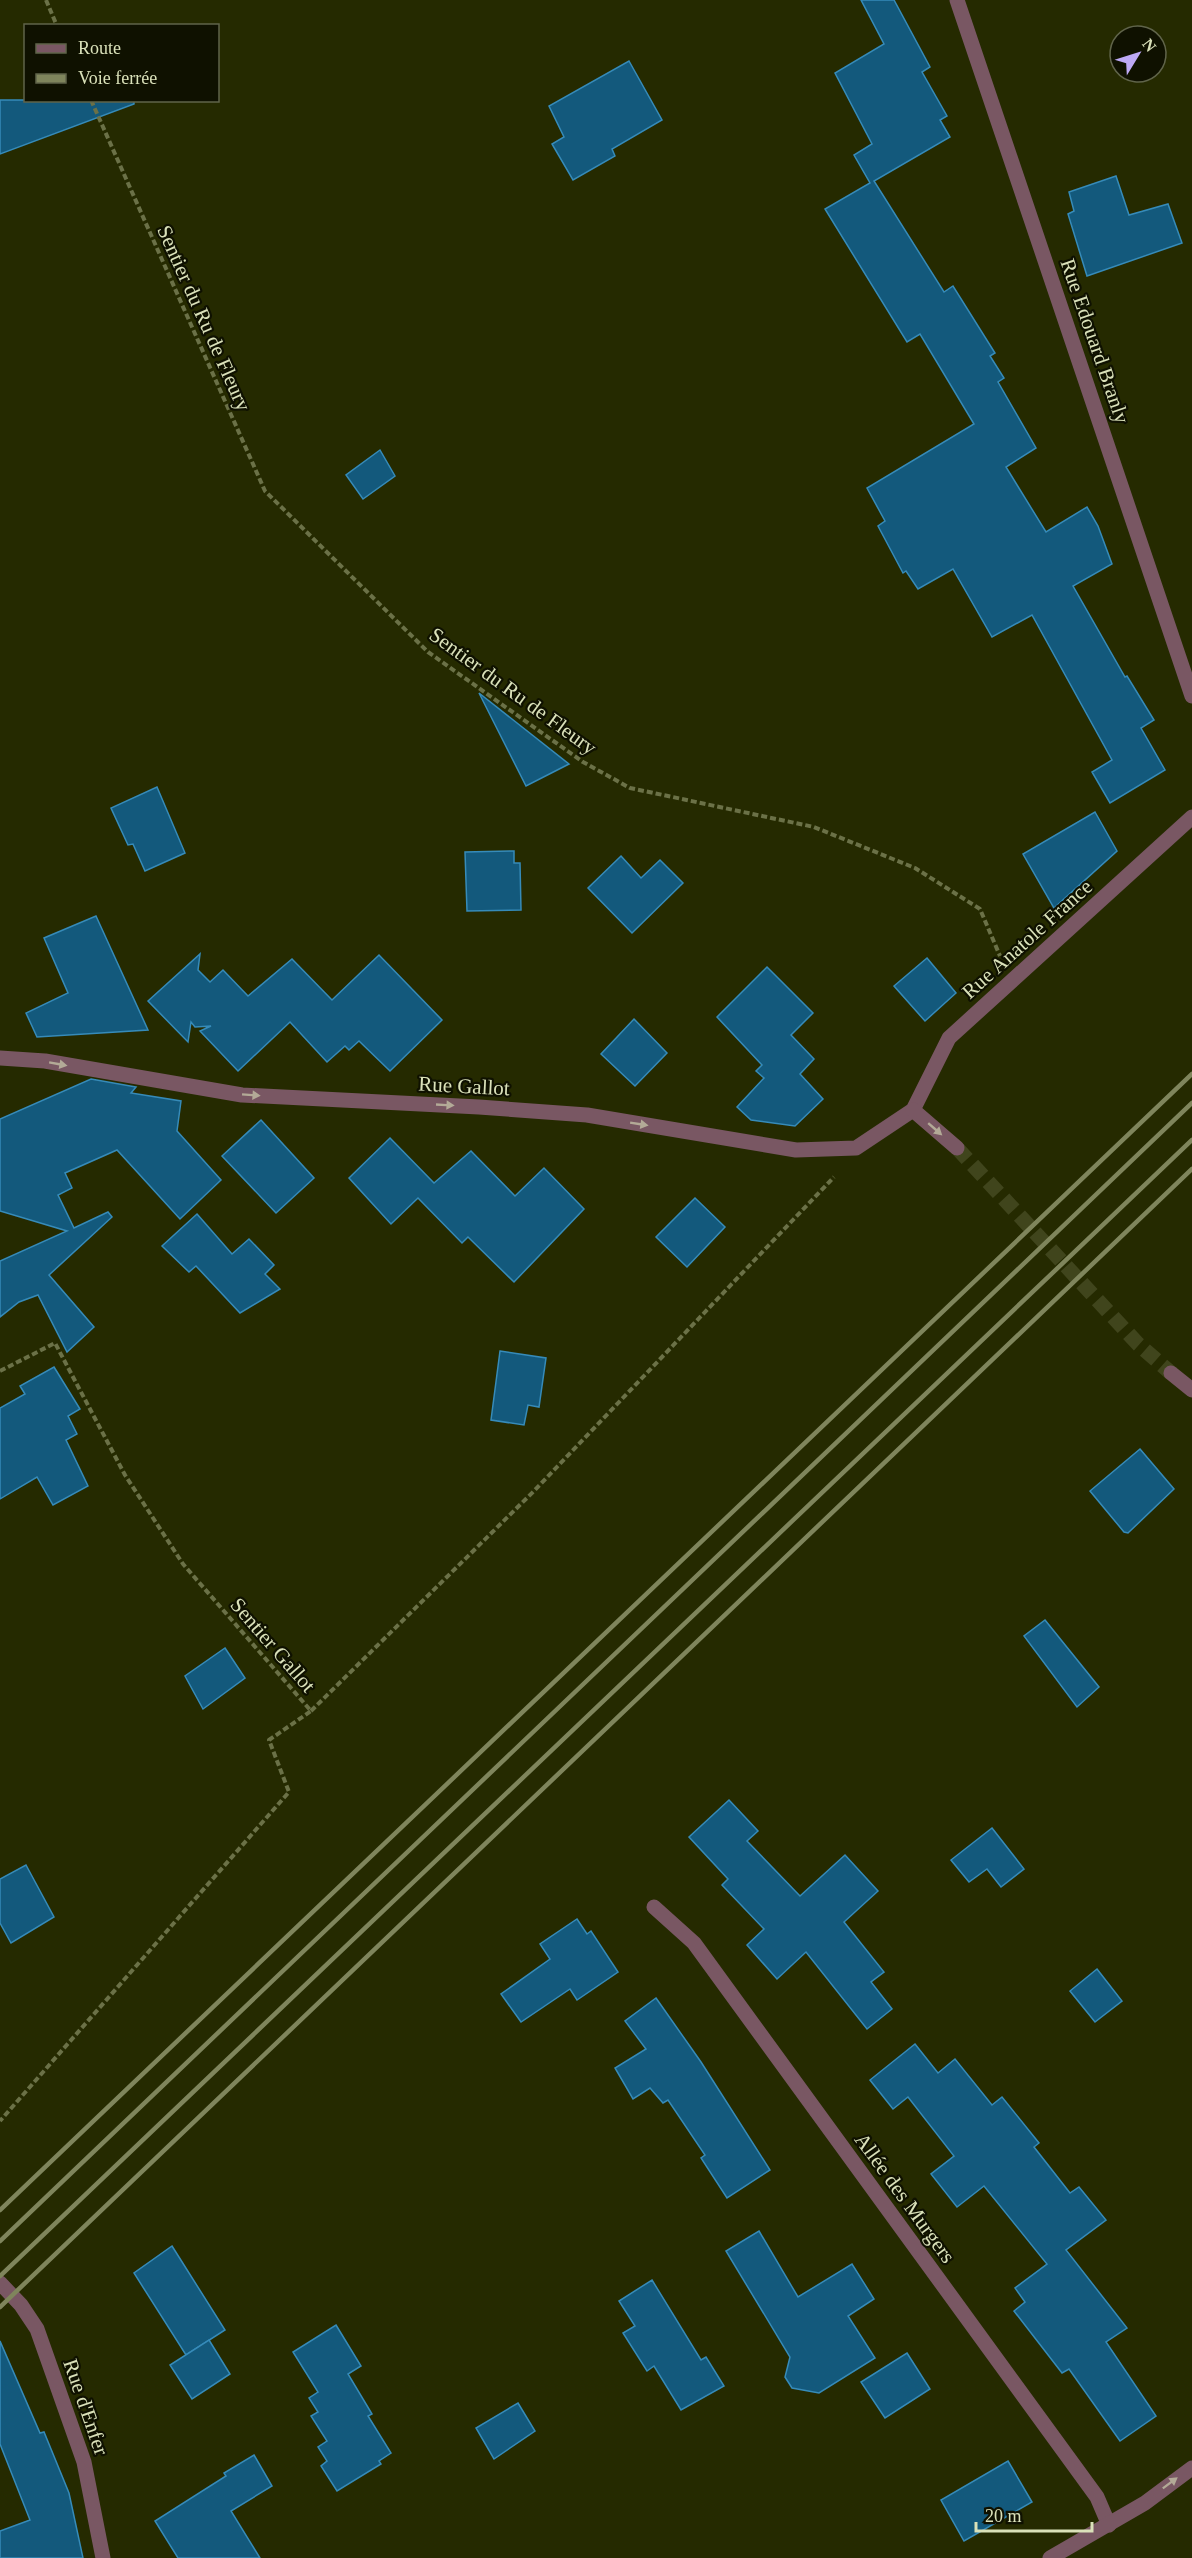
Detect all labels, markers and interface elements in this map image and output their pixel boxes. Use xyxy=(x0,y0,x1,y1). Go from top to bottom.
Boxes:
legend xyxy=(24,24,219,102)
north arrow xyxy=(1108,24,1168,84)
text: N xyxy=(1139,35,1160,55)
text: Route xyxy=(78,38,121,58)
text: Voie ferrée xyxy=(78,68,157,88)
street label: Sentier du Ru de Fleury xyxy=(152,221,256,415)
street label: Rue Edouard Branly xyxy=(1056,255,1135,427)
street label: Sentier du Ru de Fleury xyxy=(425,622,602,760)
street label: Rue Anatole France xyxy=(957,874,1097,1004)
one-way arrow xyxy=(49,1059,68,1068)
street label: Rue Gallot xyxy=(418,1072,511,1100)
one-way arrow xyxy=(241,1091,260,1100)
one-way arrow xyxy=(436,1101,455,1110)
one-way arrow xyxy=(630,1120,649,1129)
one-way arrow xyxy=(927,1122,942,1135)
street label: Sentier Gallot xyxy=(225,1593,321,1697)
street label: Allée des Murgers xyxy=(850,2128,960,2268)
street label: Rue d'Enfer xyxy=(58,2356,114,2458)
one-way arrow xyxy=(1163,2477,1178,2489)
scale bar xyxy=(976,2495,1092,2533)
text: 20 m xyxy=(985,2506,1022,2526)

